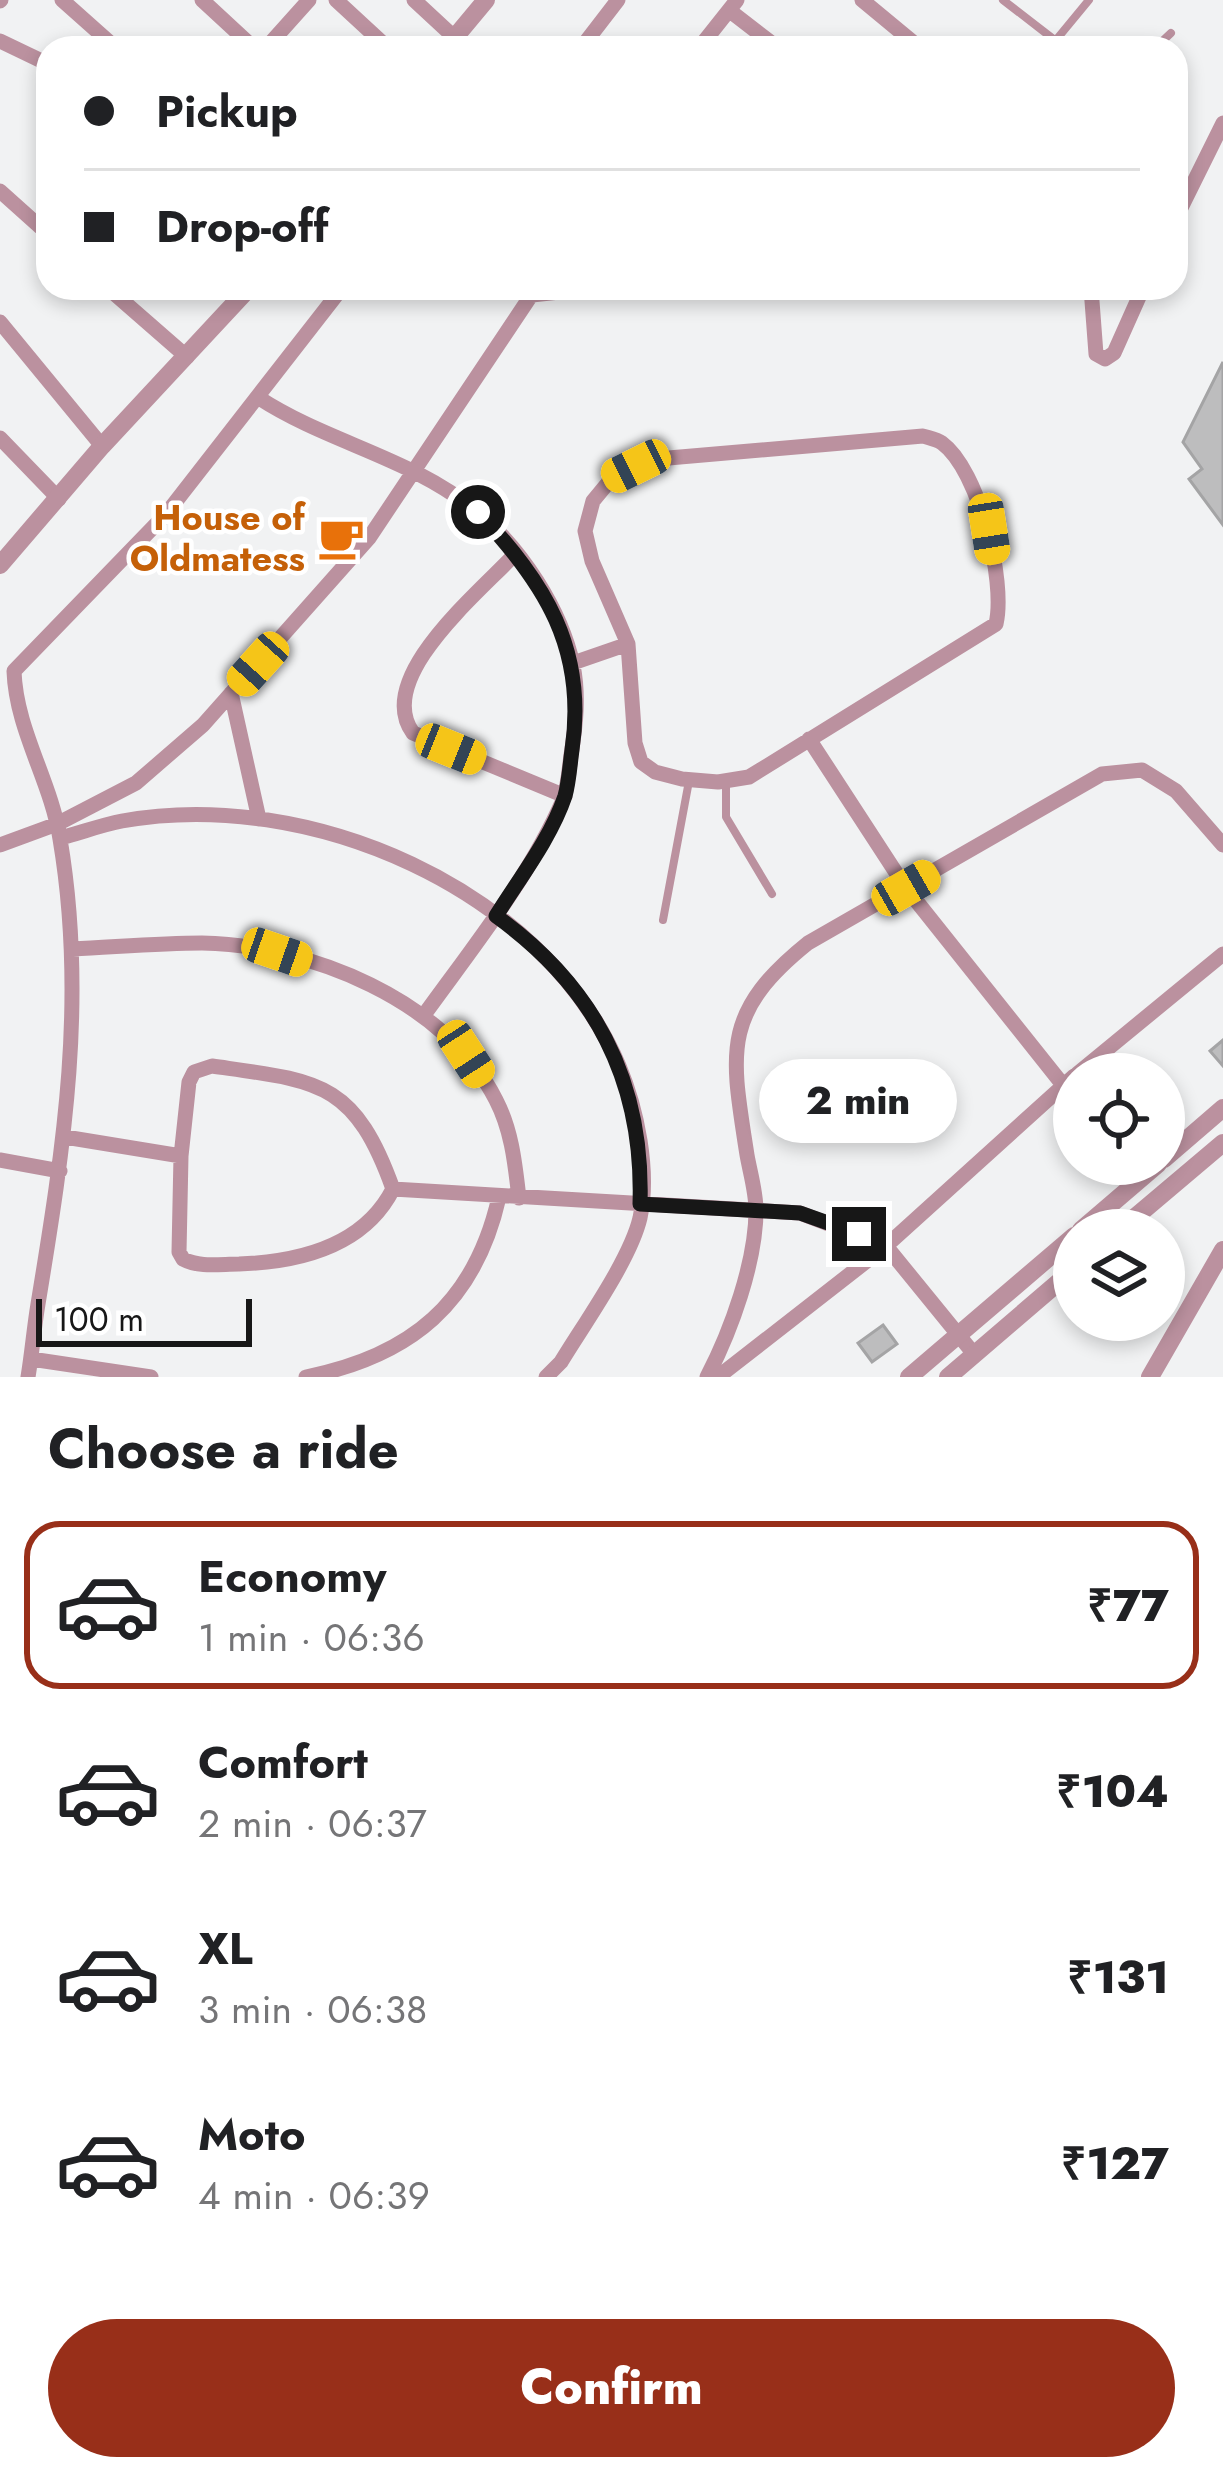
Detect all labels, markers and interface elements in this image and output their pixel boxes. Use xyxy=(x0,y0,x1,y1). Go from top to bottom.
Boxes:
text: Pickup xyxy=(156,79,298,144)
text: Drop-off xyxy=(156,194,329,259)
car xyxy=(596,434,676,498)
route start xyxy=(451,485,505,539)
place label: House of Oldmatess xyxy=(130,491,307,584)
car xyxy=(966,491,1012,567)
cafe icon: House of Oldmatess xyxy=(316,513,366,563)
car xyxy=(221,625,295,703)
car xyxy=(411,719,491,779)
car xyxy=(866,854,946,922)
car xyxy=(237,923,317,981)
car xyxy=(431,1014,501,1094)
map controls xyxy=(1053,1053,1185,1341)
button: locate xyxy=(1053,1053,1185,1185)
callout: 2 min xyxy=(760,1060,958,1144)
text: 2 min xyxy=(806,1072,910,1129)
route end xyxy=(832,1207,886,1261)
button: layers xyxy=(1053,1209,1185,1341)
scale bar xyxy=(36,1293,252,1346)
text: 100 m xyxy=(54,1296,144,1343)
text: Choose a ride xyxy=(48,1410,399,1488)
text: Economy xyxy=(198,1544,386,1609)
icon: car xyxy=(54,1551,162,1659)
text: ₹77 xyxy=(1087,1573,1169,1638)
text: 1 min · 06:36 xyxy=(198,1609,425,1666)
text: Comfort xyxy=(198,1730,368,1795)
icon: car xyxy=(54,1737,162,1845)
text: ₹104 xyxy=(1056,1759,1169,1824)
text: 2 min · 06:37 xyxy=(198,1795,427,1852)
text: XL xyxy=(198,1916,253,1981)
icon: car xyxy=(54,1923,162,2031)
text: ₹131 xyxy=(1067,1945,1169,2010)
text: 3 min · 06:38 xyxy=(198,1981,427,2038)
text: Moto xyxy=(198,2102,306,2167)
icon: car xyxy=(54,2109,162,2217)
text: ₹127 xyxy=(1061,2131,1169,2196)
text: 4 min · 06:39 xyxy=(198,2167,430,2224)
button: Confirm xyxy=(48,2319,1175,2457)

